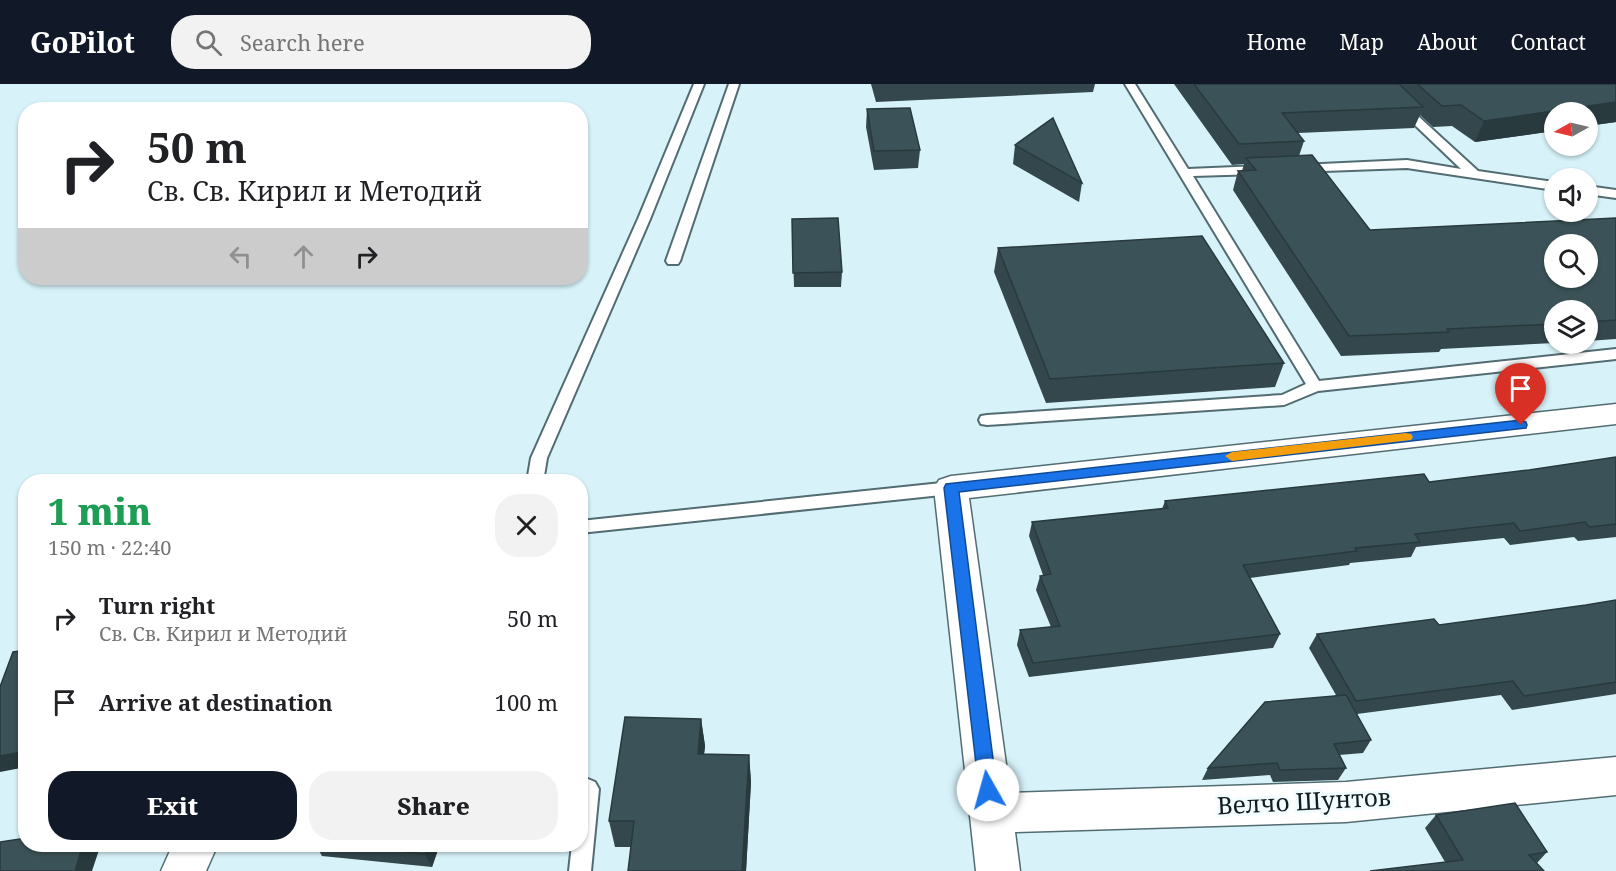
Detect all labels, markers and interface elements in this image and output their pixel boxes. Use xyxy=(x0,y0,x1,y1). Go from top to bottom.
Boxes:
search box xyxy=(171,15,591,69)
text: GoPilot xyxy=(30,23,135,61)
icon: search xyxy=(192,26,225,59)
text: Search here xyxy=(240,27,365,57)
text: Home xyxy=(1247,28,1307,56)
text: Map xyxy=(1340,28,1384,56)
text: About xyxy=(1417,28,1478,56)
text: Contact xyxy=(1511,28,1586,56)
north arrow xyxy=(1544,102,1598,156)
map controls xyxy=(1544,102,1598,354)
text: 50 m xyxy=(147,118,247,175)
icon: right xyxy=(48,126,126,204)
button: sound xyxy=(1544,168,1598,222)
text: Св. Св. Кирил и Методий xyxy=(147,172,482,209)
button: search xyxy=(1544,234,1598,288)
icon: left xyxy=(224,240,257,273)
icon: ahead xyxy=(287,240,320,273)
icon: right xyxy=(350,240,383,273)
button: layers xyxy=(1544,300,1598,354)
pin xyxy=(1495,363,1546,425)
icon: arrive xyxy=(1504,372,1537,405)
text: 1 min xyxy=(48,487,151,536)
button: close xyxy=(495,494,558,557)
text: 150 m · 22:40 xyxy=(48,534,171,561)
text: Turn right xyxy=(99,590,215,620)
icon: right xyxy=(48,602,81,635)
text: 50 m xyxy=(507,603,558,633)
text: Св. Св. Кирил и Методий xyxy=(99,620,347,647)
icon: arrive xyxy=(48,686,81,719)
text: Arrive at destination xyxy=(99,687,333,717)
text: 100 m xyxy=(495,687,558,717)
position arrow xyxy=(956,758,1020,822)
button: Exit xyxy=(48,771,297,840)
button: Share xyxy=(309,771,558,840)
street label: Велчо Шунтов xyxy=(1216,779,1392,822)

